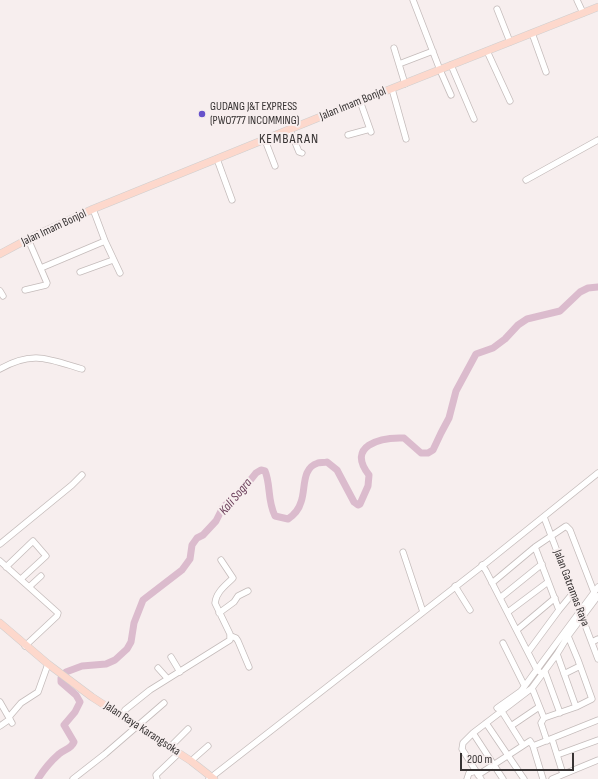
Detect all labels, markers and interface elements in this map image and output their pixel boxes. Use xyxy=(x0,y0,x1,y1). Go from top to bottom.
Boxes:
street label: Jalan Imam Bonjol xyxy=(318,84,388,124)
place label: GUDANG J&T EXPRESS (PWO777 INCOMMING) xyxy=(210,100,299,128)
marker: GUDANG J&T EXPRESS (PWO777 INCOMMING) xyxy=(197,109,207,119)
district label: KEMBARAN xyxy=(259,131,319,147)
street label: Jalan Imam Bonjol xyxy=(19,207,89,249)
water label: Kali Sogra xyxy=(216,476,256,518)
street label: Jalan Gatramas Raya xyxy=(550,548,592,628)
street label: Jalan Raya Karangsoka xyxy=(101,699,183,759)
scale bar xyxy=(462,745,576,771)
text: 200 m xyxy=(467,752,492,767)

